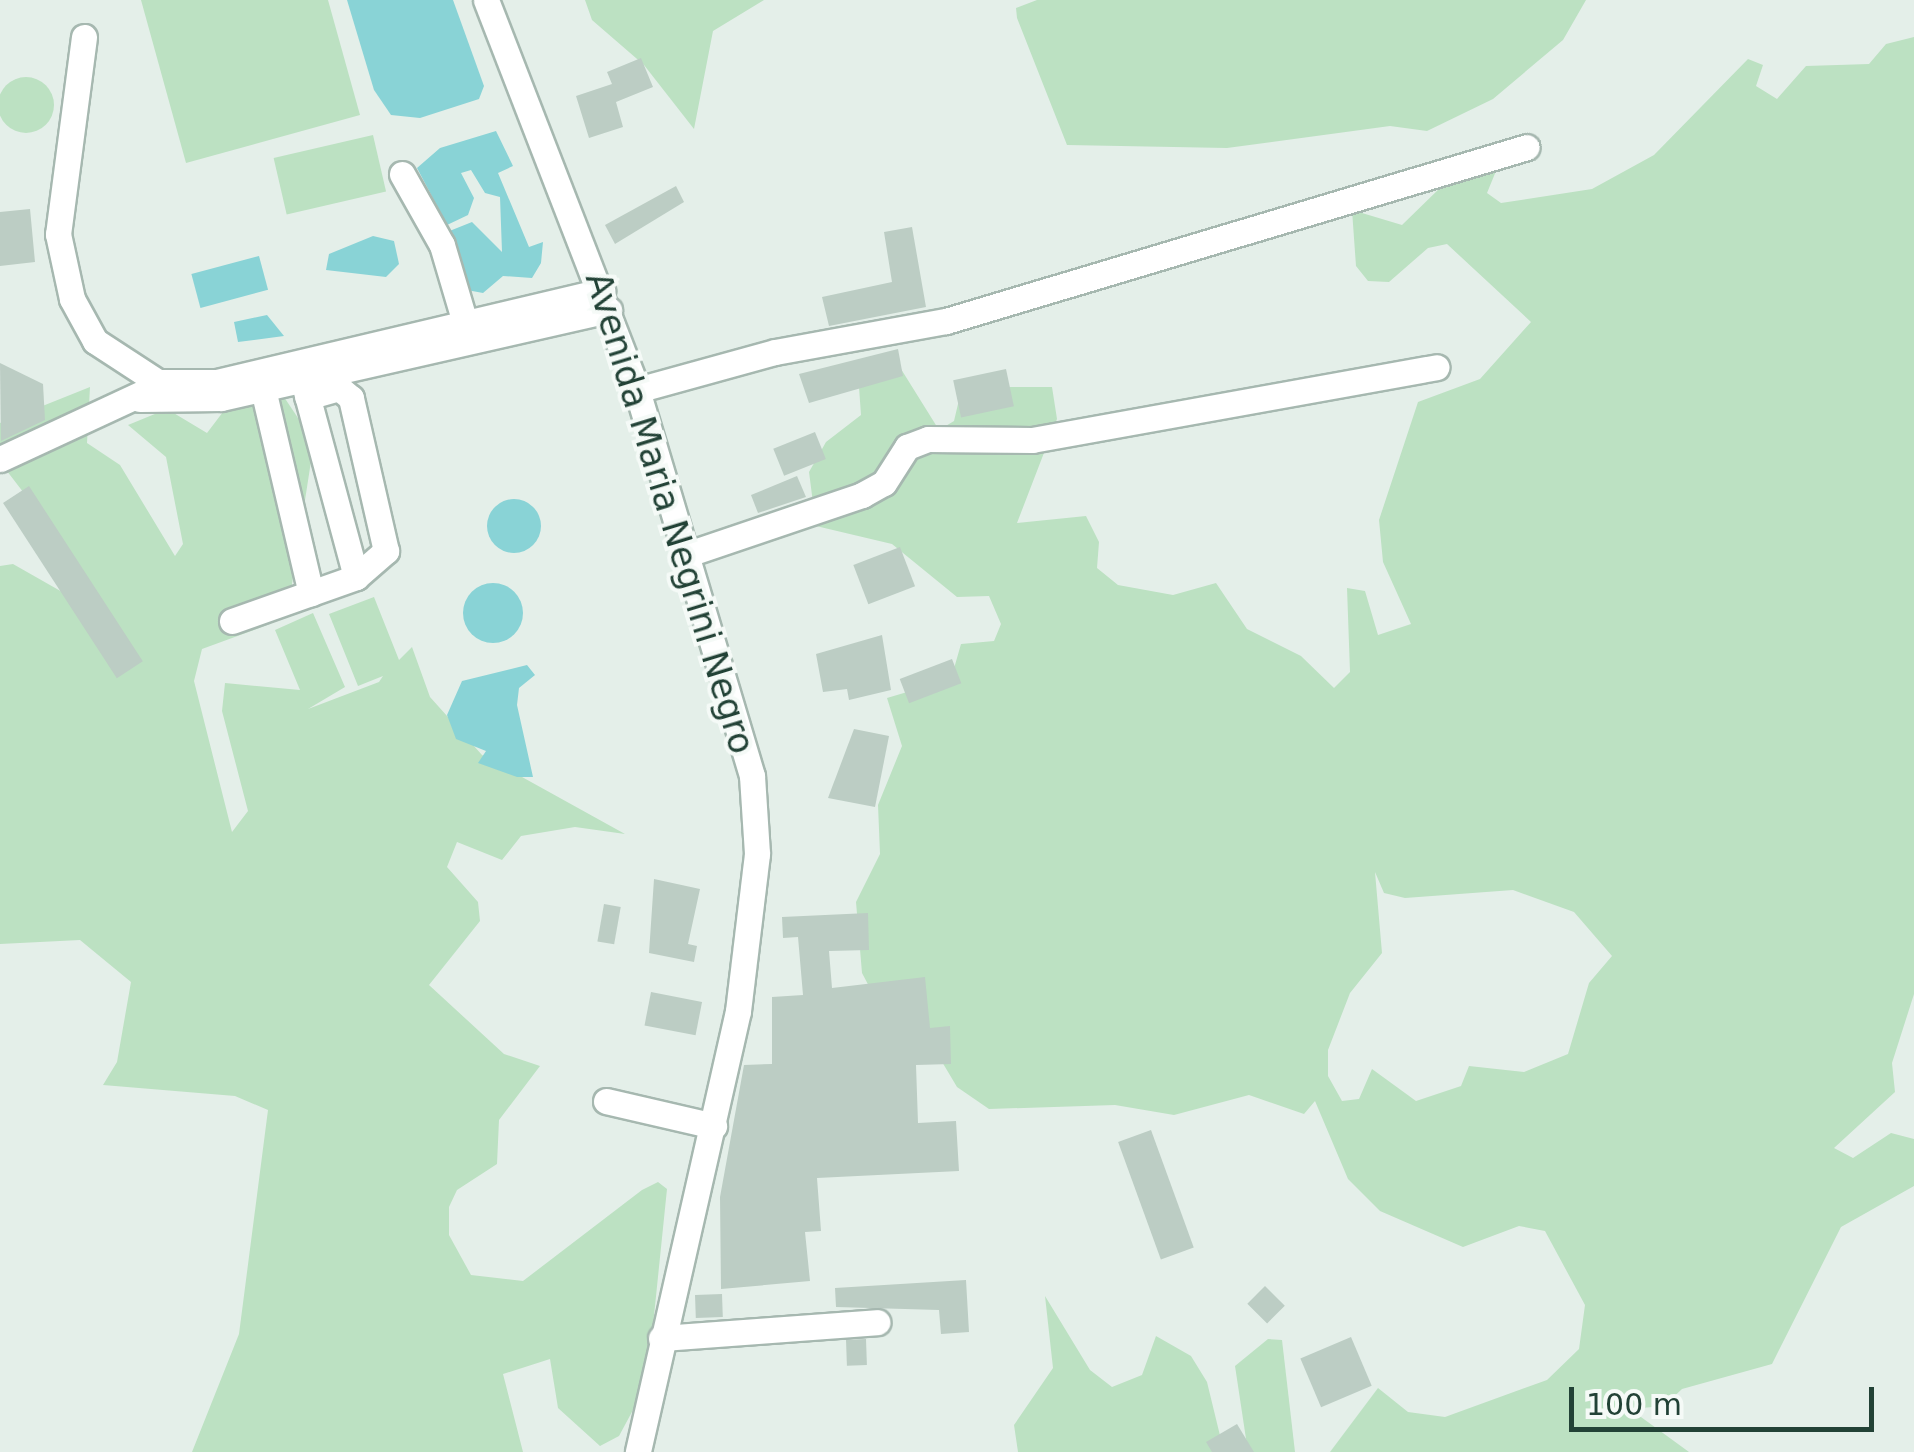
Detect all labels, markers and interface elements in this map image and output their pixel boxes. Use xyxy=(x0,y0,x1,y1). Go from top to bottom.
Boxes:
street label: Avenida Maria Negrini Negro xyxy=(577,267,763,759)
scale bar xyxy=(1574,1367,1879,1429)
text: 100 m xyxy=(1586,1387,1682,1422)

